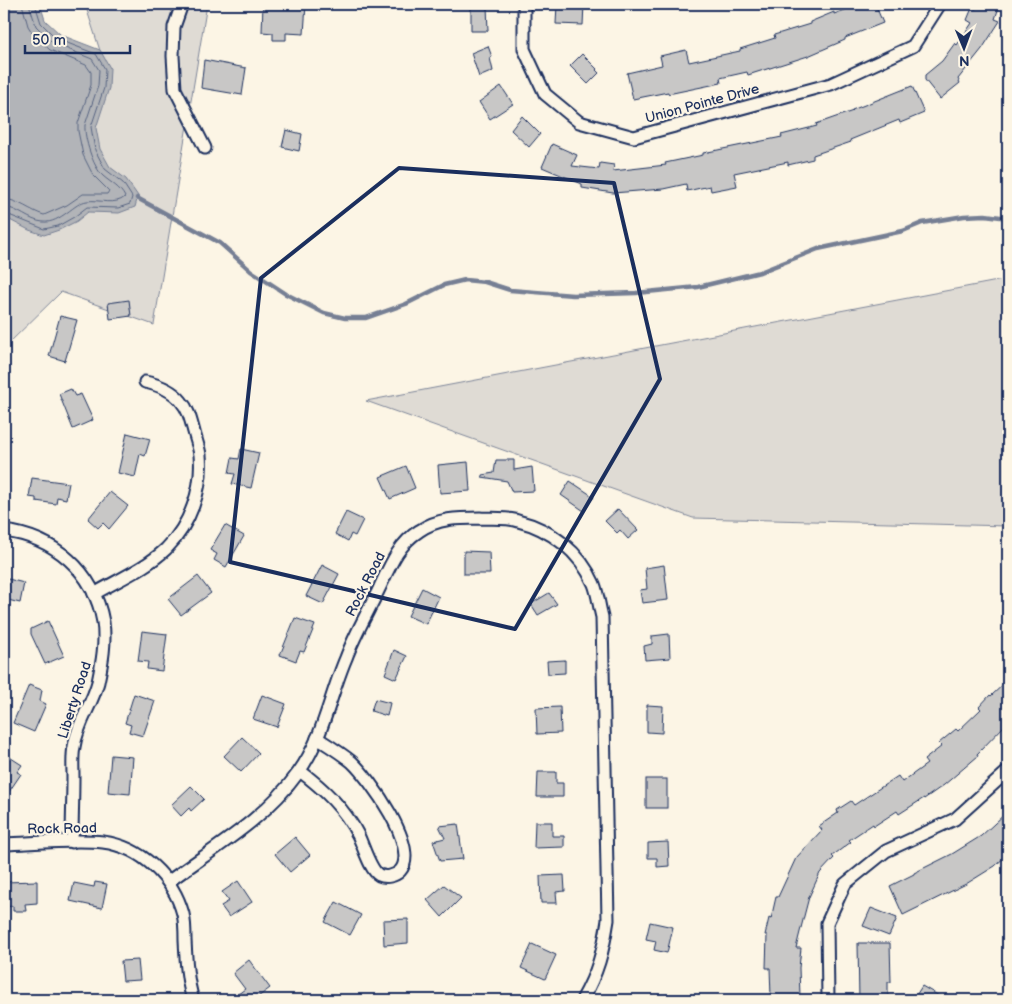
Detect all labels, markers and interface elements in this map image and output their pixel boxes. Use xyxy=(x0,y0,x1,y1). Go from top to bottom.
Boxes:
scale bar xyxy=(25,22,130,54)
north arrow xyxy=(940,22,990,72)
text: 50 m xyxy=(32,31,66,50)
text: N xyxy=(959,52,970,69)
street label: Union Pointe Drive xyxy=(643,80,761,127)
street label: Rock Road xyxy=(342,549,389,619)
street label: Liberty Road xyxy=(54,659,95,741)
street label: Rock Road xyxy=(27,819,97,838)

